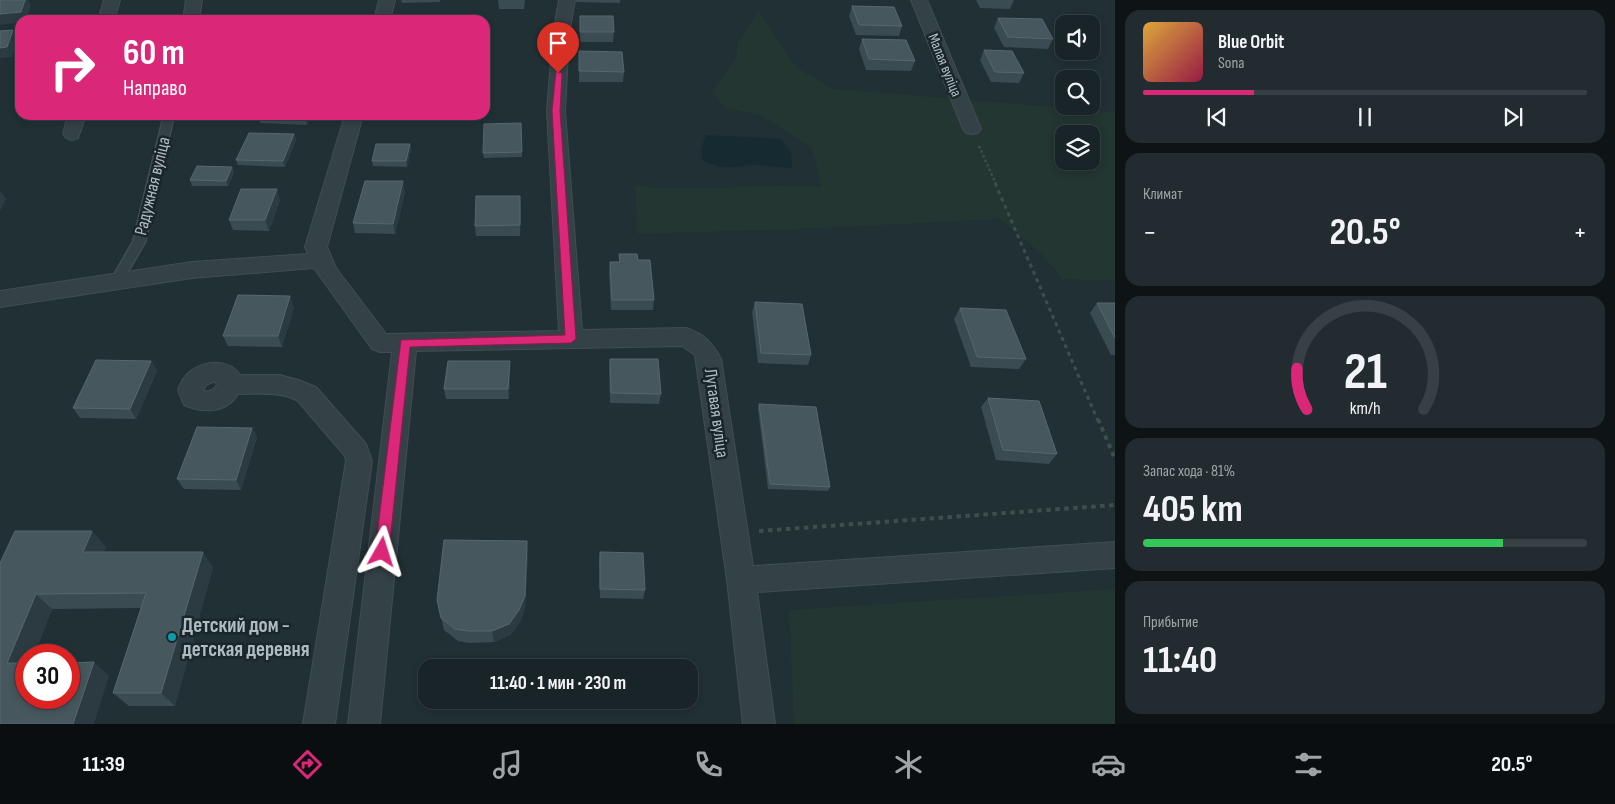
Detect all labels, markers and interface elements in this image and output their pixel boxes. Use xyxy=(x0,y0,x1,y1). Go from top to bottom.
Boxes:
map controls xyxy=(1055,15,1100,170)
button: sound xyxy=(1055,15,1100,60)
pin xyxy=(537,22,579,73)
icon: arrive xyxy=(544,29,572,57)
street label: Малая вуліца xyxy=(923,31,966,100)
text: Blue Orbit xyxy=(1218,31,1284,54)
text: 60 m xyxy=(123,32,185,75)
icon: right xyxy=(40,35,105,100)
text: Sona xyxy=(1218,54,1245,73)
button: search xyxy=(1055,70,1100,115)
text: Направо xyxy=(123,75,187,102)
icon: previous xyxy=(1203,103,1231,131)
icon: pause xyxy=(1351,103,1379,131)
icon: next xyxy=(1499,103,1527,131)
button: layers xyxy=(1055,125,1100,170)
street label: Радужная вуліца xyxy=(130,135,175,238)
text: Климат xyxy=(1143,185,1183,204)
text: 20.5° xyxy=(1329,210,1401,255)
text: − xyxy=(1143,216,1157,249)
text: + xyxy=(1573,216,1587,249)
text: 21 xyxy=(1343,341,1387,404)
street label: Лугавая вуліца xyxy=(700,367,733,459)
text: km/h xyxy=(1350,398,1380,419)
text: Запас хода · 81% xyxy=(1143,462,1235,481)
text: 405 km xyxy=(1143,487,1243,532)
position arrow xyxy=(355,525,407,577)
place label: Детский дом - детская деревня xyxy=(182,613,310,662)
text: Прибытие xyxy=(1143,613,1198,632)
marker: Детский дом - детская деревня xyxy=(166,631,178,643)
text: 11:40 xyxy=(1143,638,1217,683)
speed limit sign: 30 xyxy=(15,644,80,709)
text: 11:40 · 1 мин · 230 m xyxy=(490,672,626,695)
icon: directions xyxy=(290,747,325,782)
icon: music xyxy=(490,747,525,782)
icon: phone xyxy=(691,747,726,782)
icon: climate xyxy=(891,747,926,782)
icon: car xyxy=(1091,747,1126,782)
icon: filters xyxy=(1291,747,1326,782)
text: 11:39 xyxy=(83,751,125,778)
text: 20.5° xyxy=(1491,751,1532,778)

